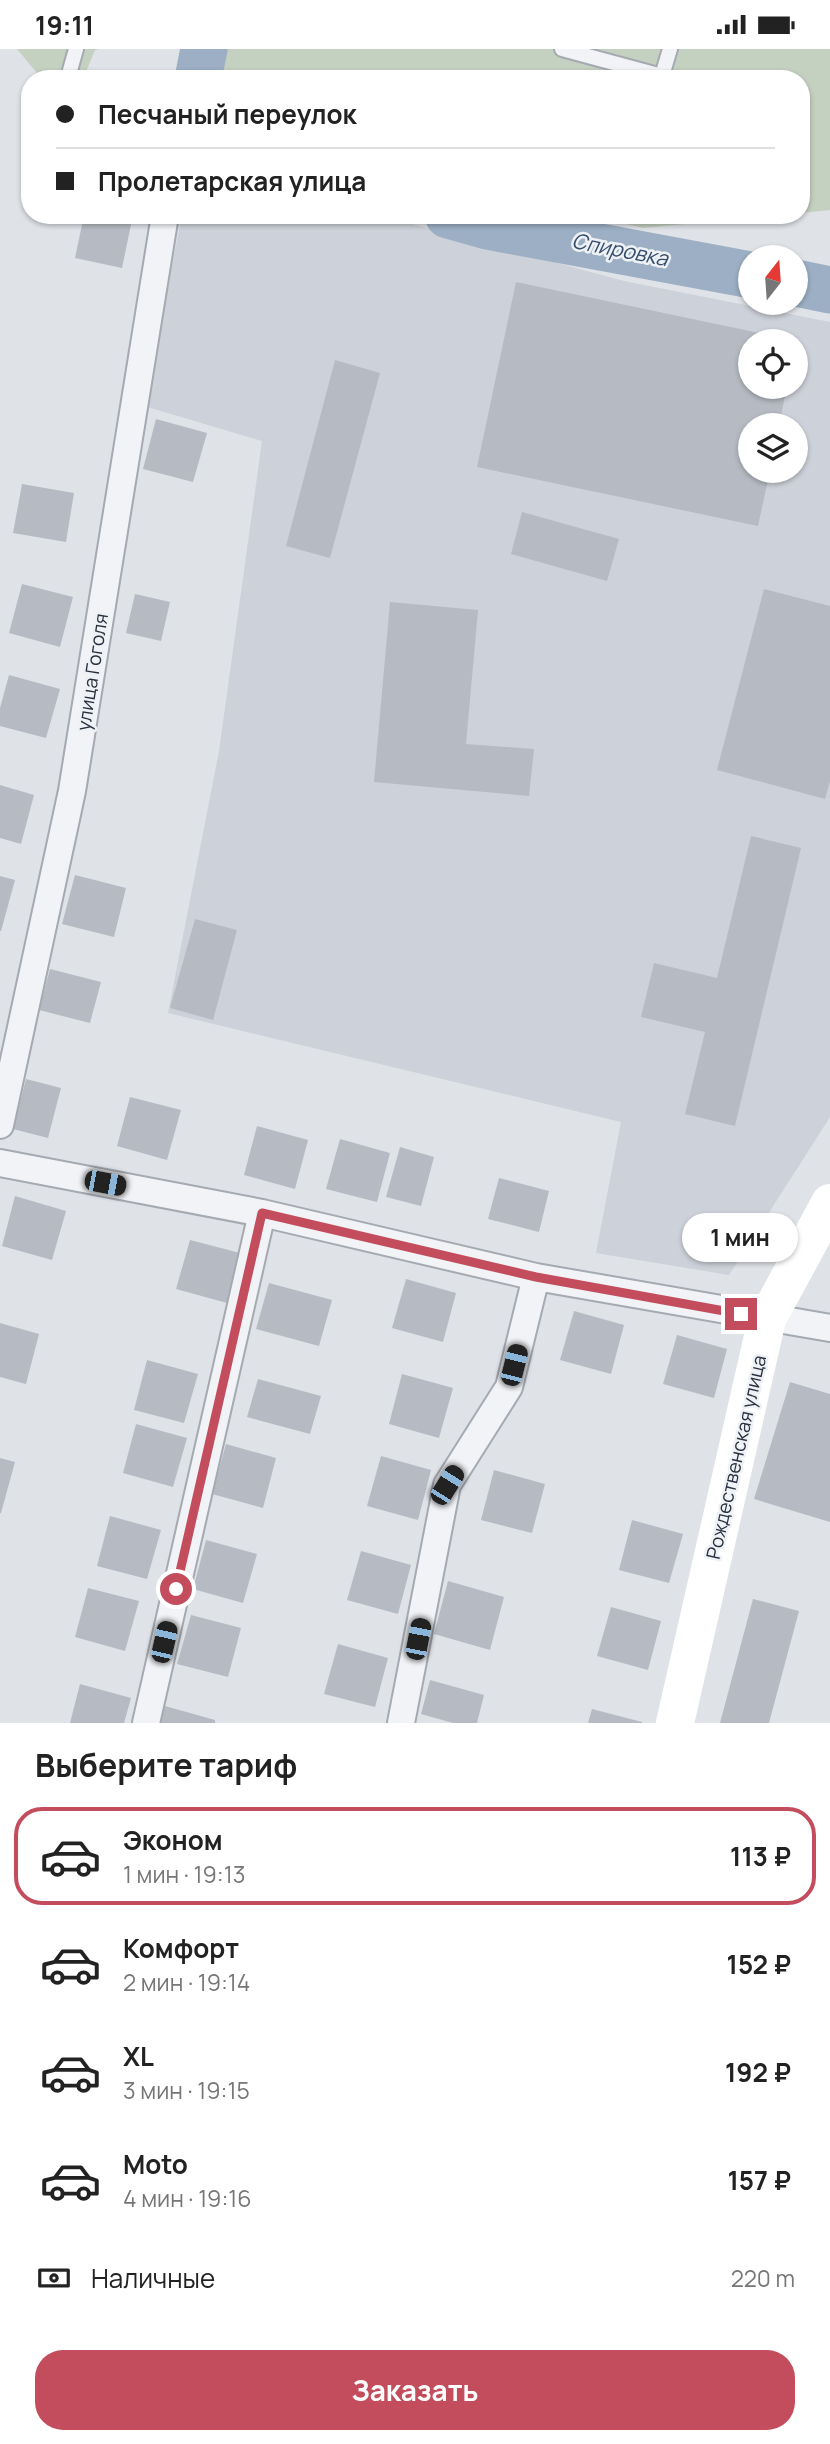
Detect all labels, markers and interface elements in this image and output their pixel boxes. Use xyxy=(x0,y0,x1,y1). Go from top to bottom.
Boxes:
text: 19:11 xyxy=(35,7,94,43)
text: Песчаный переулок xyxy=(98,96,356,132)
text: Пролетарская улица xyxy=(98,163,366,199)
water label: Спировка xyxy=(570,226,672,272)
north arrow xyxy=(738,245,808,315)
map controls xyxy=(738,245,808,483)
button: locate xyxy=(738,329,808,399)
button: layers xyxy=(738,413,808,483)
street label: улица Гоголя xyxy=(70,611,114,733)
car xyxy=(83,1169,128,1197)
callout: 1 мин xyxy=(683,1213,799,1261)
text: 1 мин xyxy=(710,1221,770,1253)
route end xyxy=(725,1298,757,1330)
car xyxy=(499,1342,530,1388)
street label: Рождественская улица xyxy=(700,1352,772,1562)
car xyxy=(427,1462,468,1508)
route start xyxy=(160,1573,192,1605)
car xyxy=(404,1616,433,1662)
car xyxy=(150,1619,179,1665)
text: Выберите тариф xyxy=(35,1743,297,1787)
text: Эконом xyxy=(123,1822,223,1858)
icon: car xyxy=(39,1825,102,1888)
text: 113 ₽ xyxy=(730,1838,791,1874)
text: 1 мин · 19:13 xyxy=(123,1858,245,1890)
text: Комфорт xyxy=(123,1930,239,1966)
icon: car xyxy=(39,1933,102,1996)
text: 152 ₽ xyxy=(727,1946,791,1982)
text: 2 мин · 19:14 xyxy=(123,1966,250,1998)
text: XL xyxy=(123,2038,154,2074)
icon: car xyxy=(39,2041,102,2104)
text: 192 ₽ xyxy=(725,2054,791,2090)
text: 3 мин · 19:15 xyxy=(123,2074,250,2106)
text: Moto xyxy=(123,2146,188,2182)
icon: car xyxy=(39,2149,102,2212)
text: 157 ₽ xyxy=(727,2162,791,2198)
text: 4 мин · 19:16 xyxy=(123,2182,252,2214)
icon: cash xyxy=(35,2259,73,2297)
text: Наличные xyxy=(91,2260,215,2296)
text: 220 m xyxy=(731,2262,795,2294)
button: Заказать xyxy=(35,2350,795,2430)

